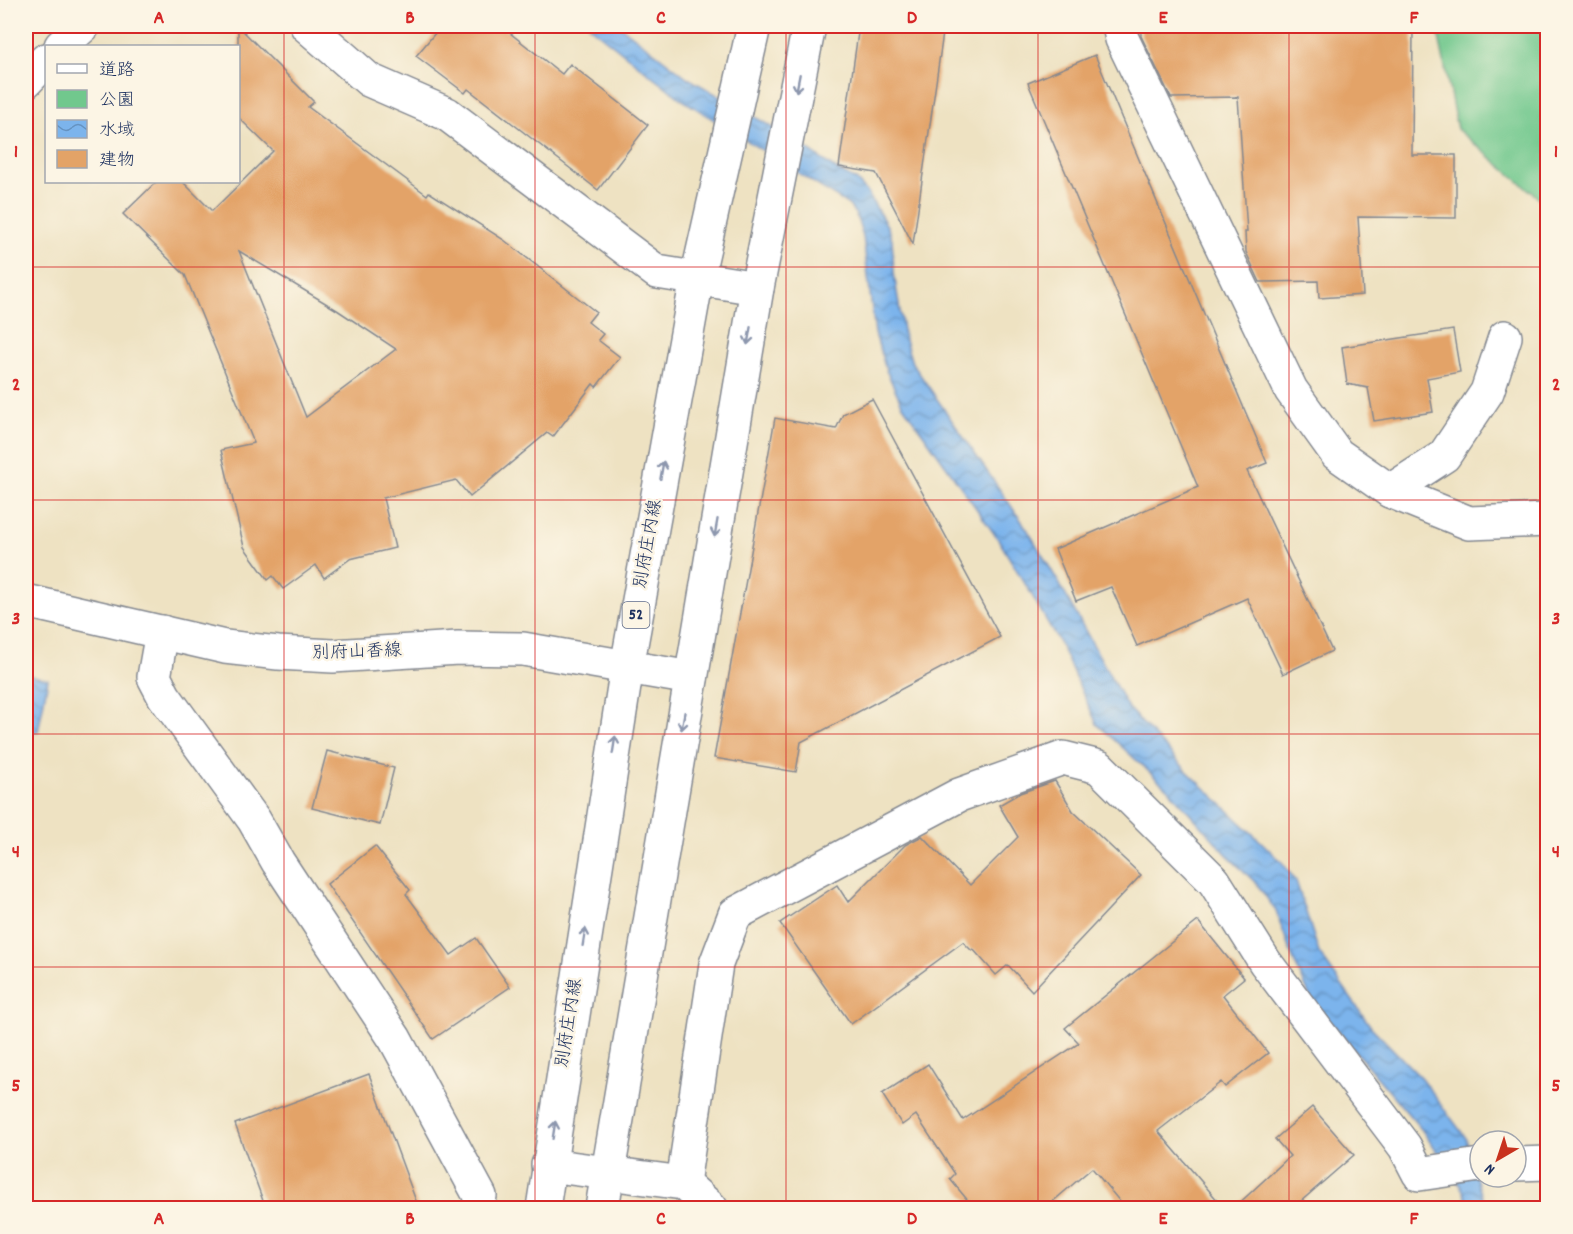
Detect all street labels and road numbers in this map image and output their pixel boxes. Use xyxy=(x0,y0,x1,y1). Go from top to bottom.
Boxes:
street label: 別府庄内線 xyxy=(629,498,669,590)
road number: 52 xyxy=(622,602,650,628)
street label: 別府山香線 xyxy=(312,639,402,667)
street label: 別府庄内線 xyxy=(551,977,589,1069)

